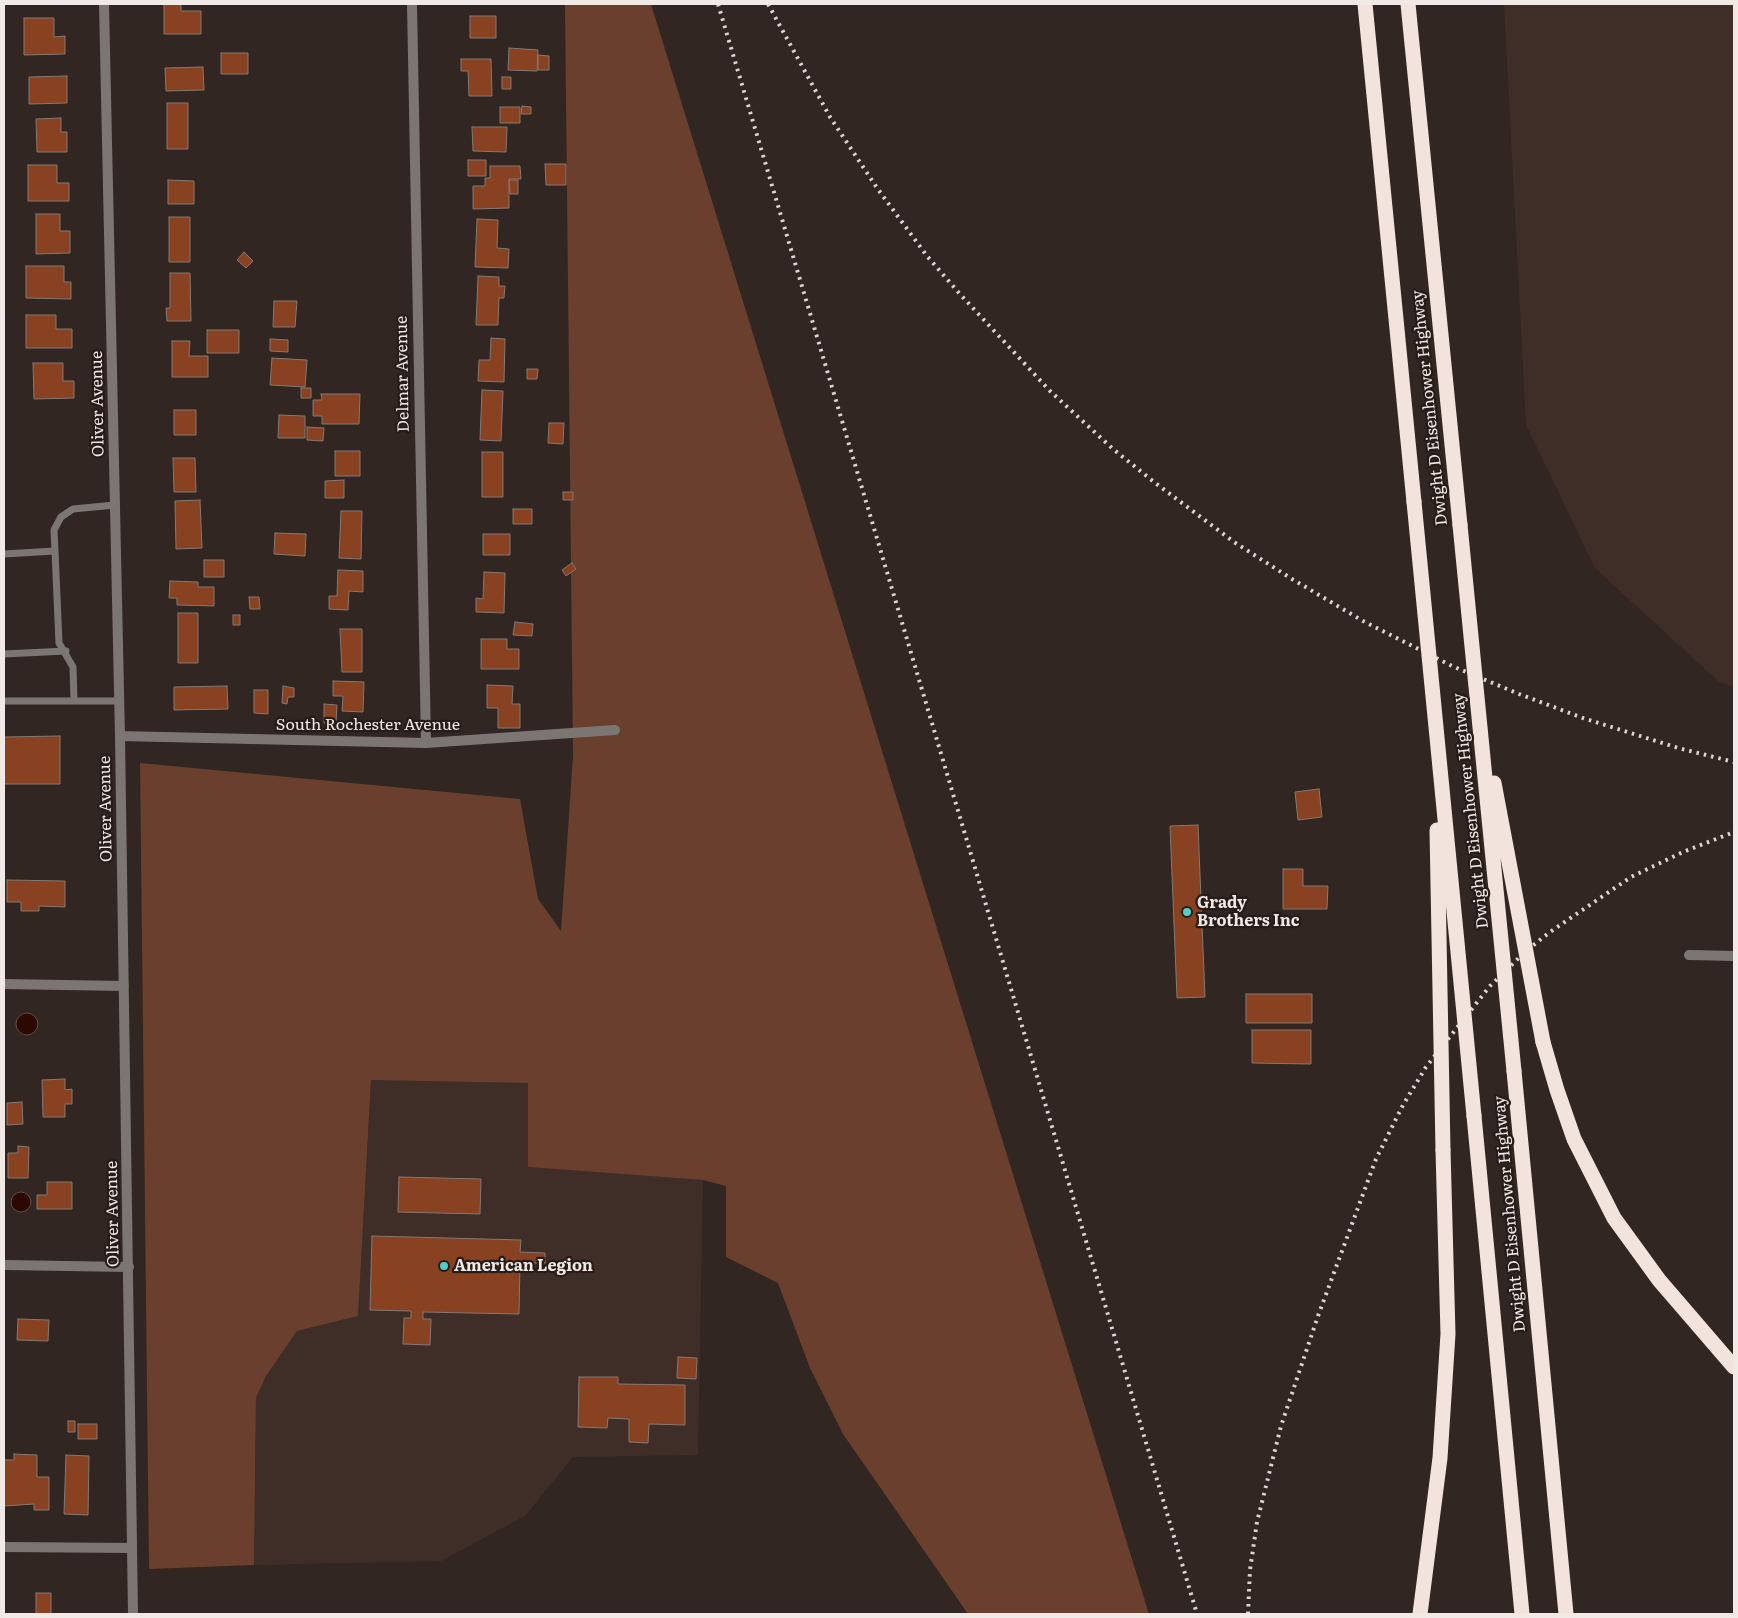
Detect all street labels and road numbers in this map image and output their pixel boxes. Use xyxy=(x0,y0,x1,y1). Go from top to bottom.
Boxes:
street label: Dwight D Eisenhower Highway xyxy=(1408,289,1452,527)
street label: Delmar Avenue xyxy=(392,316,414,432)
street label: Oliver Avenue xyxy=(87,351,109,457)
street label: Dwight D Eisenhower Highway xyxy=(1449,692,1493,930)
street label: South Rochester Avenue xyxy=(276,715,460,735)
street label: Oliver Avenue xyxy=(95,756,117,862)
street label: Dwight D Eisenhower Highway xyxy=(1490,1095,1530,1333)
street label: Oliver Avenue xyxy=(102,1161,124,1267)

